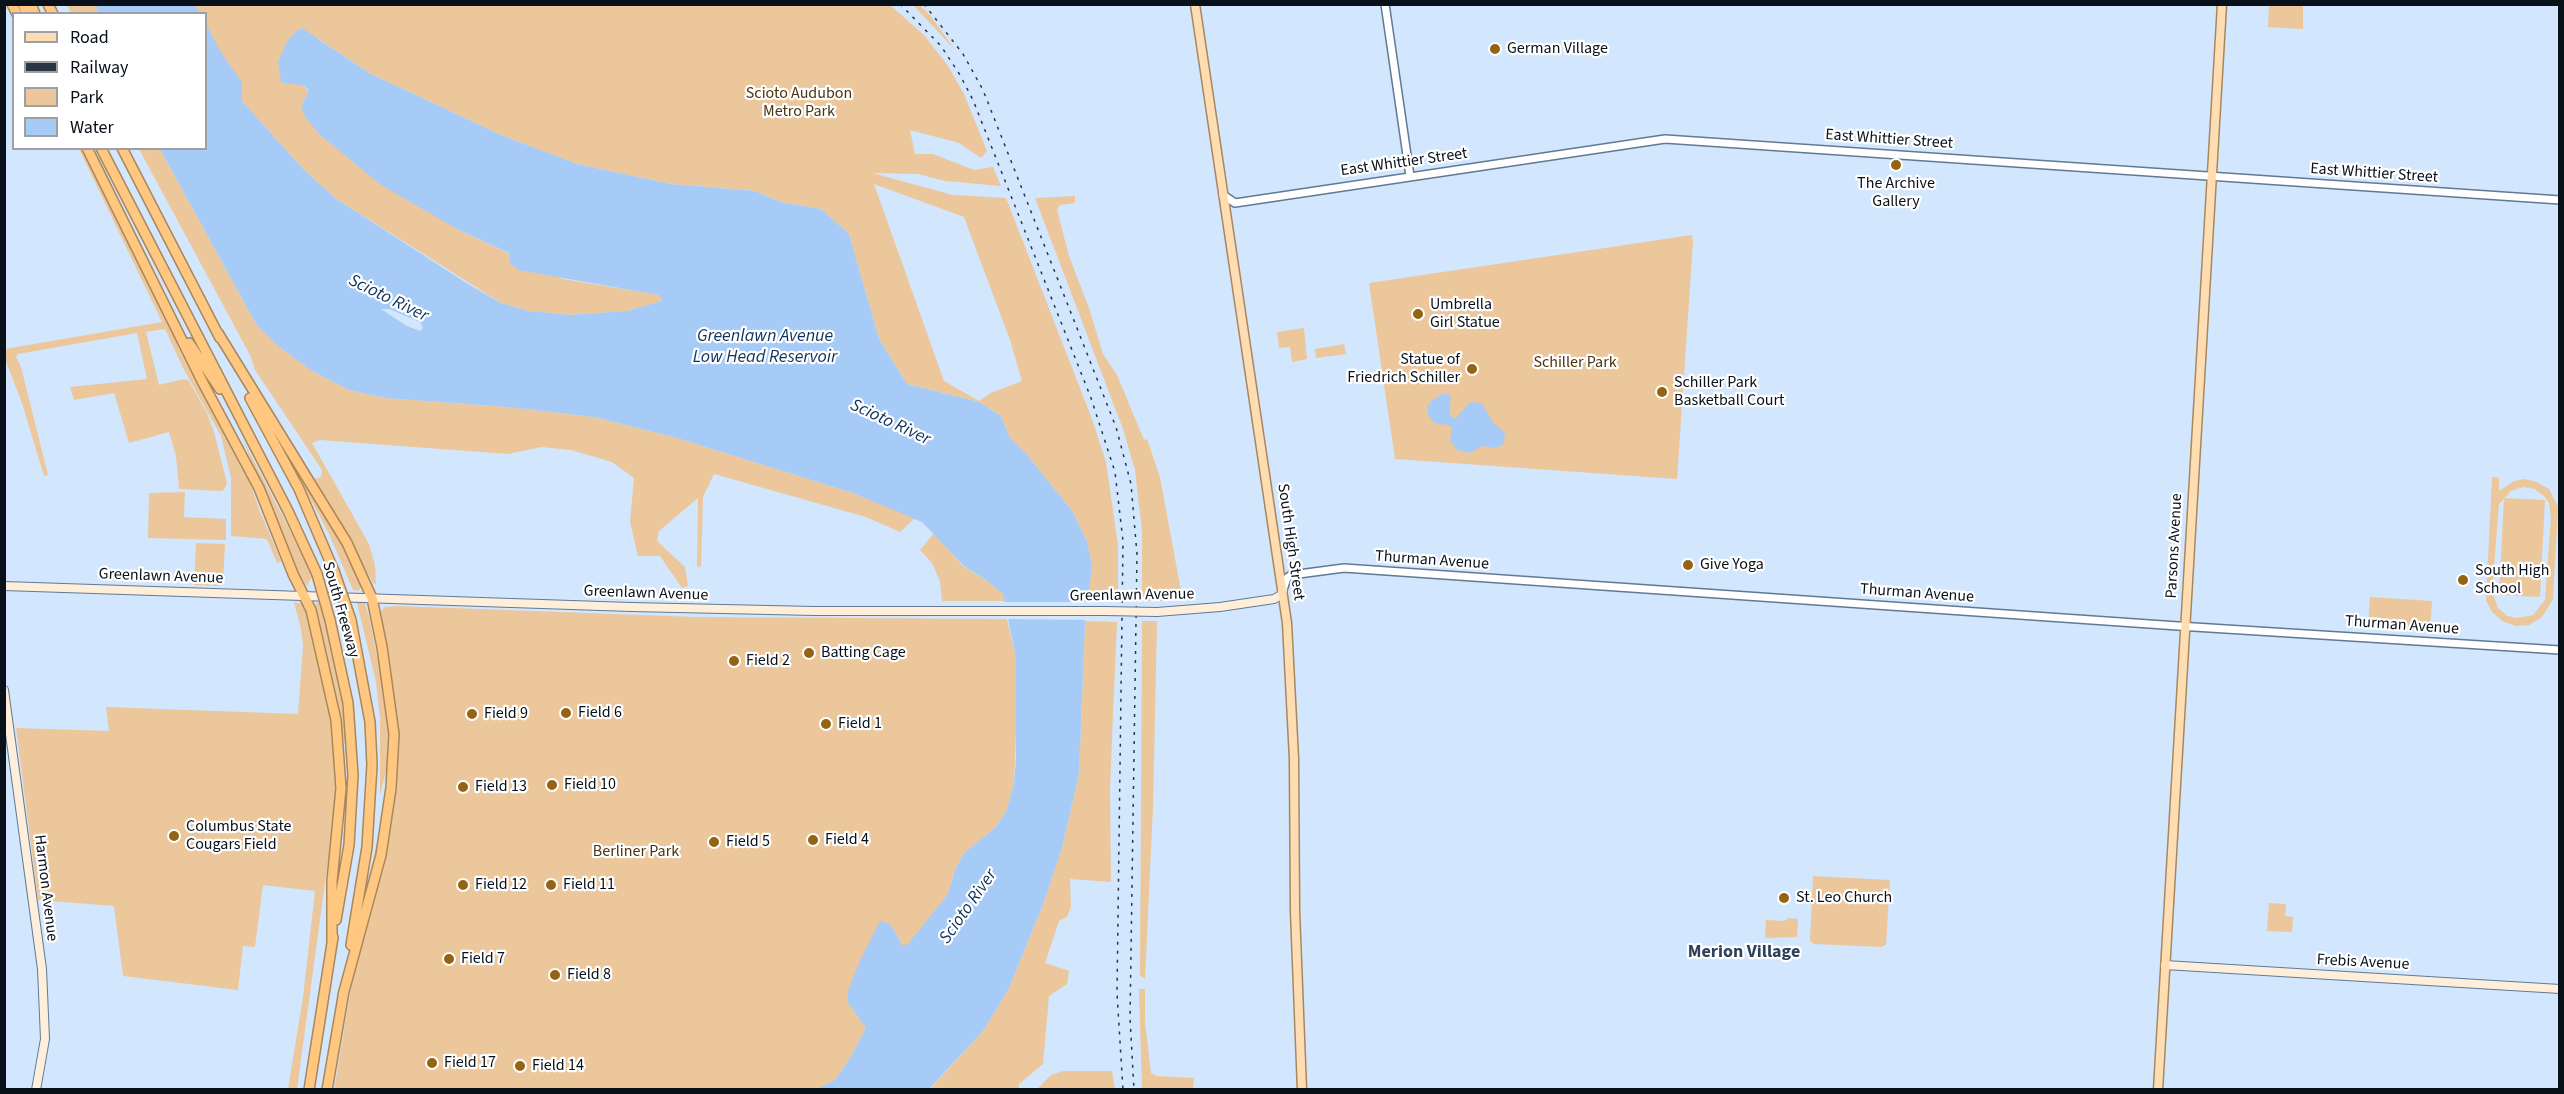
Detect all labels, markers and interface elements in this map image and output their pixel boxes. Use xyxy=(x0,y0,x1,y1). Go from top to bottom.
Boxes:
legend xyxy=(12,12,207,150)
text: Road xyxy=(70,25,109,50)
place label: German Village xyxy=(1507,39,1608,59)
marker: German Village xyxy=(1488,42,1502,56)
text: Railway xyxy=(70,55,129,80)
park label: Scioto Audubon Metro Park xyxy=(746,84,852,122)
text: Park xyxy=(70,85,104,110)
text: Water xyxy=(70,115,114,140)
street label: East Whittier Street xyxy=(1825,126,1953,154)
street label: East Whittier Street xyxy=(1339,145,1469,181)
marker: The Archive Gallery xyxy=(1889,158,1903,172)
street label: East Whittier Street xyxy=(2310,160,2438,188)
place label: The Archive Gallery xyxy=(1857,174,1935,212)
water label: Scioto River xyxy=(345,270,431,328)
place label: Umbrella Girl Statue xyxy=(1430,295,1500,333)
marker: Umbrella Girl Statue xyxy=(1411,307,1425,321)
water label: Greenlawn Avenue Low Head Reservoir xyxy=(693,326,837,368)
place label: Statue of Friedrich Schiller xyxy=(1347,350,1460,388)
park label: Schiller Park xyxy=(1533,353,1617,373)
marker: Statue of Friedrich Schiller xyxy=(1465,362,1479,376)
place label: Schiller Park Basketball Court xyxy=(1674,373,1785,411)
marker: Schiller Park Basketball Court xyxy=(1655,385,1669,399)
water label: Scioto River xyxy=(846,395,934,451)
street label: South High Street xyxy=(1272,482,1308,602)
street label: Parsons Avenue xyxy=(2163,493,2187,599)
street label: Thurman Avenue xyxy=(1374,547,1490,575)
place label: Give Yoga xyxy=(1700,555,1764,575)
marker: Give Yoga xyxy=(1681,558,1695,572)
street label: South Freeway xyxy=(317,560,363,660)
place label: South High School xyxy=(2475,561,2549,599)
street label: Greenlawn Avenue xyxy=(98,565,224,589)
marker: South High School xyxy=(2456,573,2470,587)
street label: Thurman Avenue xyxy=(1859,580,1975,608)
street label: Greenlawn Avenue xyxy=(583,582,709,606)
street label: Greenlawn Avenue xyxy=(1069,585,1195,607)
street label: Thurman Avenue xyxy=(2344,612,2460,640)
place label: Batting Cage xyxy=(821,643,906,663)
marker: Batting Cage xyxy=(802,646,816,660)
place label: Field 2 xyxy=(746,651,790,671)
marker: Field 2 xyxy=(727,654,741,668)
place label: Field 6 xyxy=(578,703,622,723)
place label: Field 9 xyxy=(484,704,528,724)
marker: Field 6 xyxy=(559,706,573,720)
marker: Field 9 xyxy=(465,707,479,721)
place label: Field 1 xyxy=(838,714,882,734)
marker: Field 1 xyxy=(819,717,833,731)
place label: Field 10 xyxy=(564,775,616,795)
place label: Field 13 xyxy=(475,777,527,797)
marker: Field 10 xyxy=(545,778,559,792)
marker: Field 13 xyxy=(456,780,470,794)
place label: Columbus State Cougars Field xyxy=(186,817,292,855)
marker: Columbus State Cougars Field xyxy=(167,829,181,843)
place label: Field 4 xyxy=(825,830,869,850)
place label: Field 5 xyxy=(726,832,770,852)
marker: Field 4 xyxy=(806,833,820,847)
street label: Harmon Avenue xyxy=(29,834,61,942)
marker: Field 5 xyxy=(707,835,721,849)
park label: Berliner Park xyxy=(593,842,679,862)
water label: Scioto River xyxy=(935,866,1003,948)
place label: Field 12 xyxy=(475,875,527,895)
place label: Field 11 xyxy=(563,875,615,895)
marker: Field 12 xyxy=(456,878,470,892)
marker: Field 11 xyxy=(544,878,558,892)
place label: St. Leo Church xyxy=(1796,888,1892,908)
marker: St. Leo Church xyxy=(1777,891,1791,905)
district label: Merion Village xyxy=(1688,942,1800,964)
place label: Field 7 xyxy=(461,949,505,969)
street label: Frebis Avenue xyxy=(2316,951,2410,975)
marker: Field 7 xyxy=(442,952,456,966)
place label: Field 8 xyxy=(567,965,611,985)
marker: Field 8 xyxy=(548,968,562,982)
place label: Field 17 xyxy=(444,1053,496,1073)
marker: Field 17 xyxy=(425,1056,439,1070)
place label: Field 14 xyxy=(532,1056,584,1076)
marker: Field 14 xyxy=(513,1059,527,1073)

